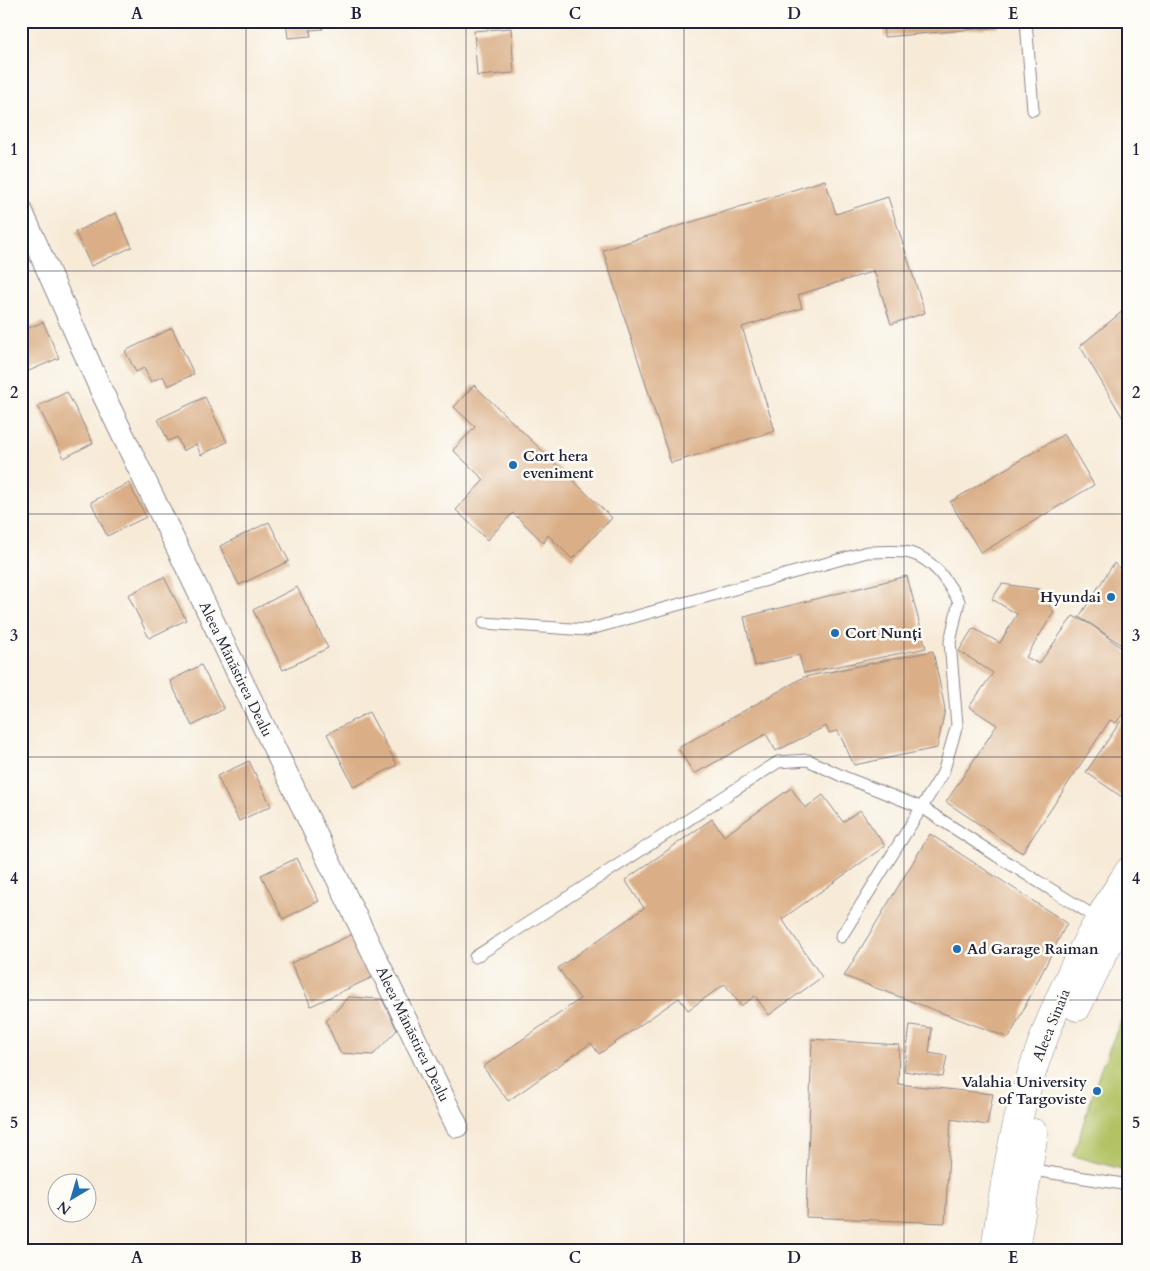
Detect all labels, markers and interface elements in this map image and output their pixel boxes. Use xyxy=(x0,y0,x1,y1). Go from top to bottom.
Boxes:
text: A xyxy=(131,3,143,25)
text: B xyxy=(350,3,362,25)
text: C xyxy=(569,3,581,25)
text: D xyxy=(787,3,801,25)
text: E xyxy=(1008,3,1018,25)
text: 1 xyxy=(10,139,18,161)
text: 1 xyxy=(1132,139,1140,161)
text: 2 xyxy=(10,382,18,404)
text: 2 xyxy=(1132,382,1140,404)
place label: Cort hera eveniment xyxy=(523,446,594,483)
marker: Cort hera eveniment xyxy=(507,459,519,471)
place label: Hyundai xyxy=(1040,587,1101,607)
marker: Hyundai xyxy=(1105,591,1117,603)
street label: Aleea Mănăstirea Dealu xyxy=(194,598,278,740)
place label: Cort Nunți xyxy=(845,623,922,643)
text: 3 xyxy=(10,625,18,647)
text: 3 xyxy=(1132,625,1140,647)
marker: Cort Nunți xyxy=(829,627,841,639)
text: 4 xyxy=(10,868,18,890)
text: 4 xyxy=(1132,868,1140,890)
place label: Ad Garage Raiman xyxy=(967,939,1099,959)
marker: Ad Garage Raiman xyxy=(951,943,963,955)
street label: Aleea Mănăstirea Dealu xyxy=(371,963,455,1105)
street label: Aleea Sinaia xyxy=(1027,986,1075,1064)
place label: Valahia University of Targoviste xyxy=(961,1072,1087,1109)
marker: Valahia University of Targoviste xyxy=(1091,1085,1103,1097)
text: 5 xyxy=(10,1112,18,1134)
text: 5 xyxy=(1132,1112,1140,1134)
north arrow xyxy=(48,1174,98,1224)
text: N xyxy=(54,1197,75,1219)
text: A xyxy=(131,1247,143,1269)
text: B xyxy=(350,1247,362,1269)
text: C xyxy=(569,1247,581,1269)
text: D xyxy=(787,1247,801,1269)
text: E xyxy=(1008,1247,1018,1269)

